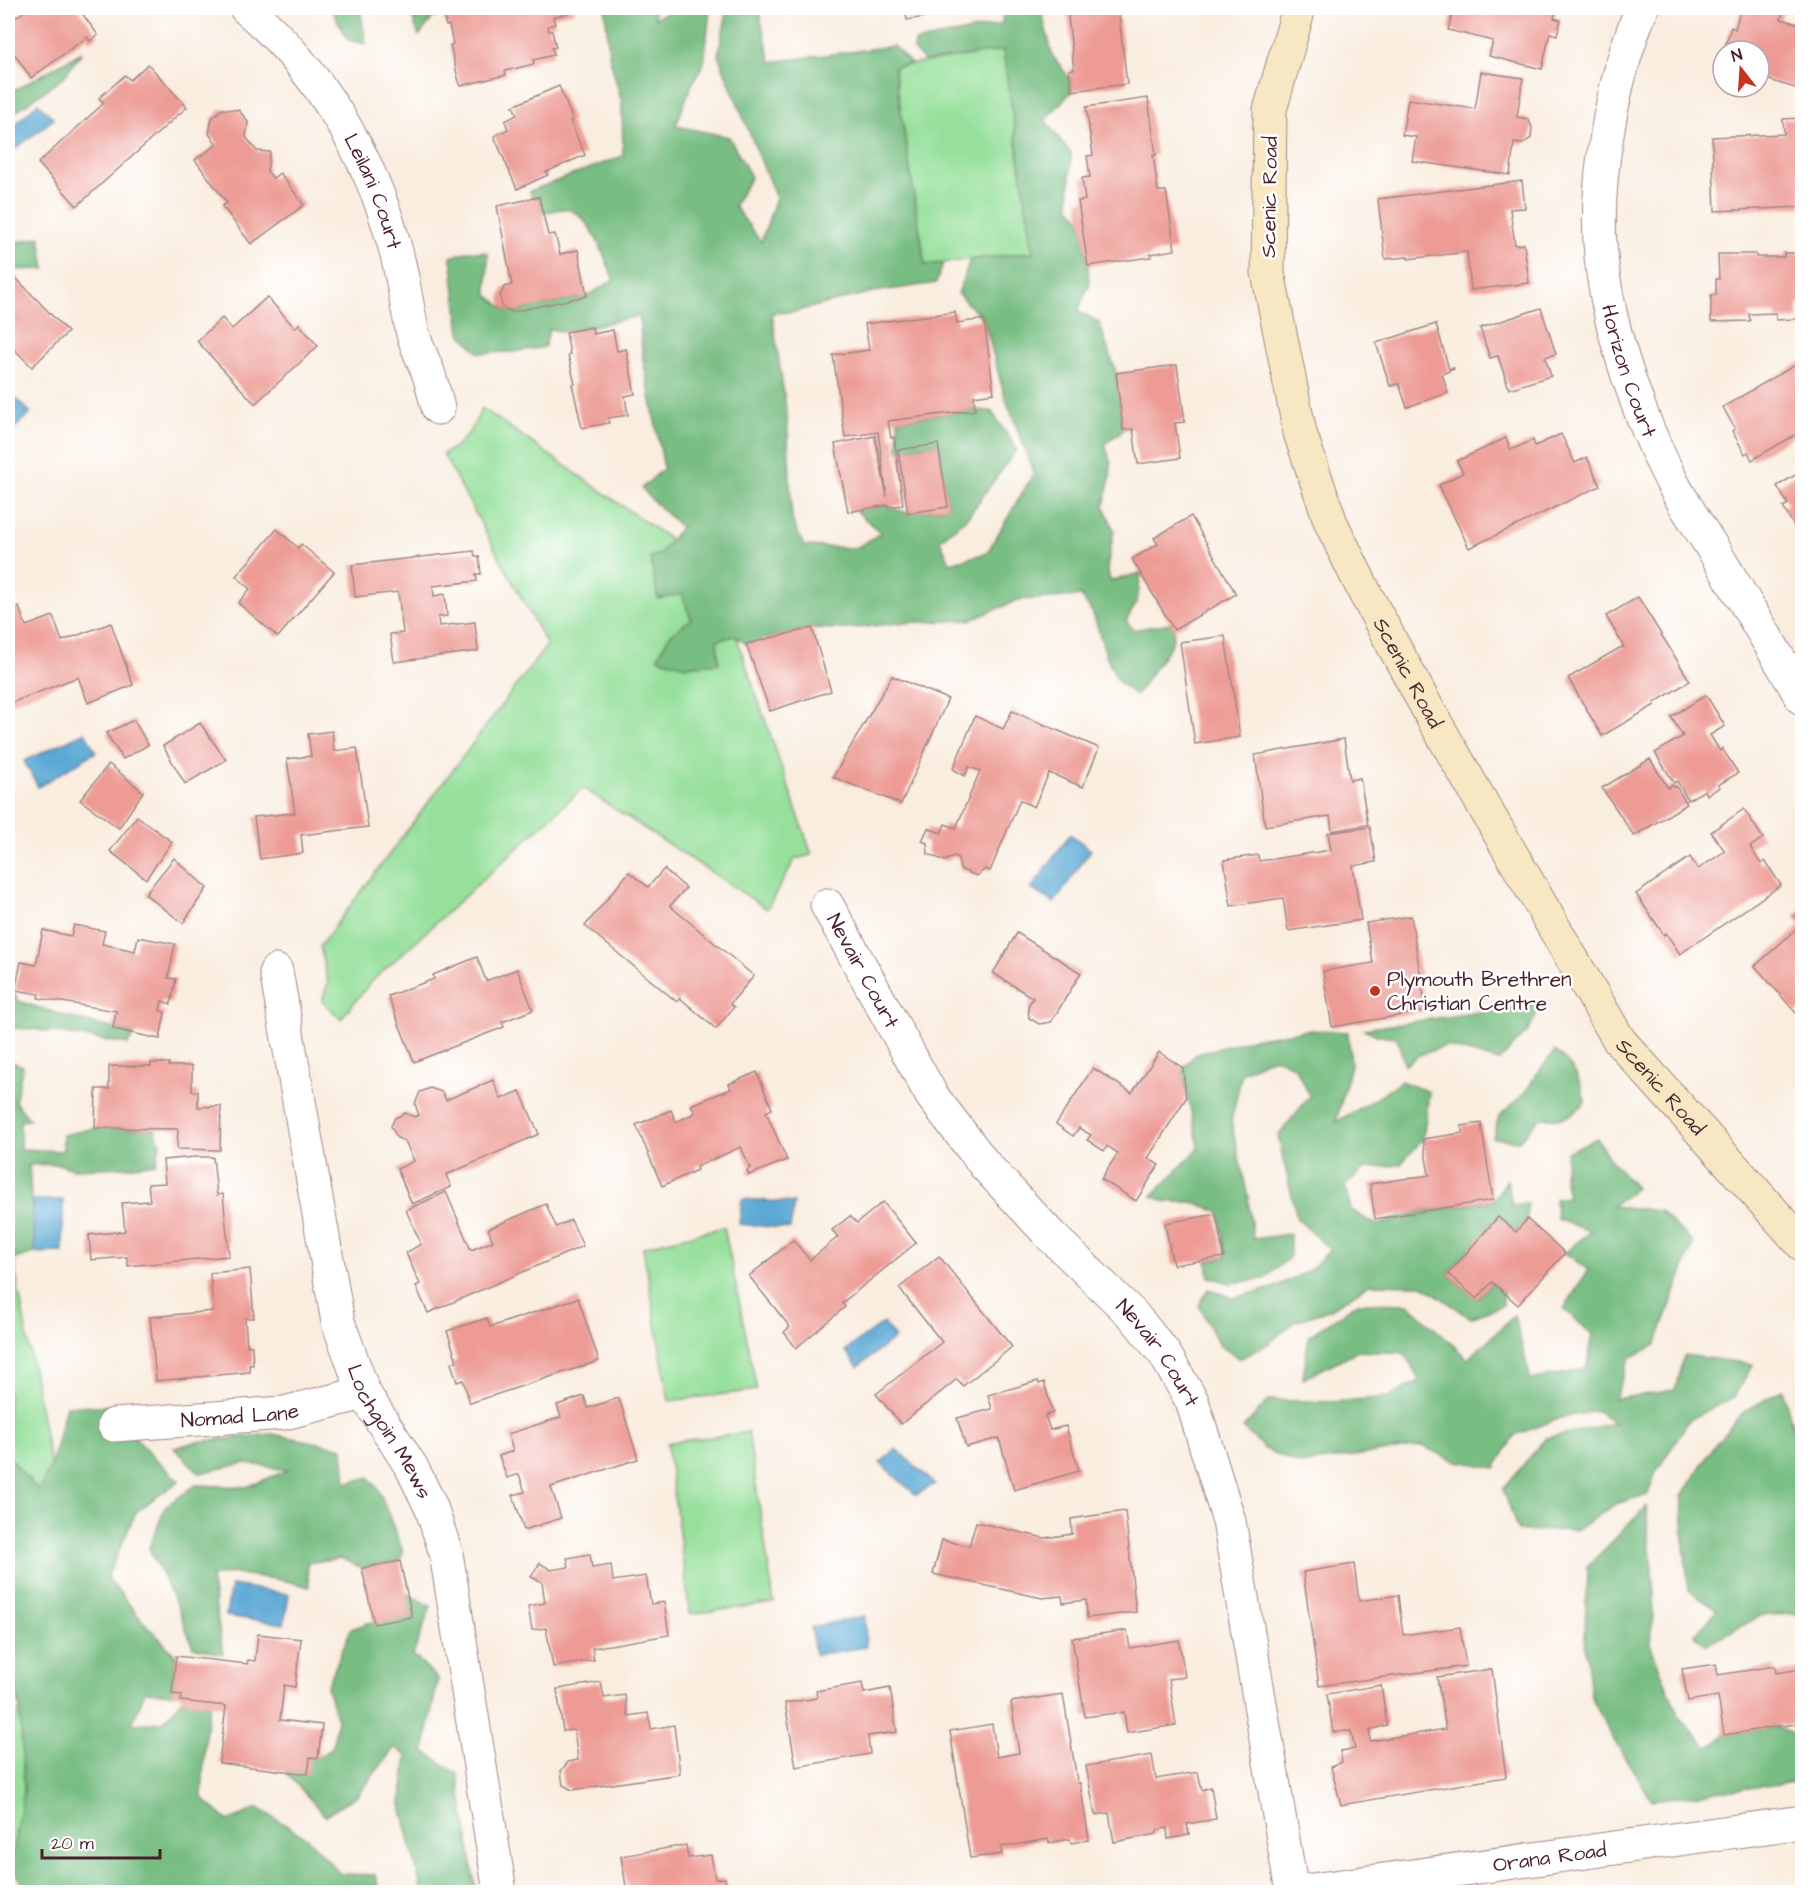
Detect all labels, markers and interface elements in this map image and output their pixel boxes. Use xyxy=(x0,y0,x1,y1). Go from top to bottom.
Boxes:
north arrow xyxy=(1711,39,1771,99)
text: N xyxy=(1729,44,1745,68)
street label: Leilani Court xyxy=(336,128,409,253)
street label: Scenic Road xyxy=(1254,136,1285,258)
street label: Horizon Court xyxy=(1594,302,1664,442)
street label: Scenic Road xyxy=(1366,613,1450,734)
street label: Nevair Court xyxy=(819,908,906,1034)
place label: Plymouth Brethren Christian Centre xyxy=(1387,965,1572,1018)
marker: Plymouth Brethren Christian Centre xyxy=(1368,984,1382,998)
street label: Scenic Road xyxy=(1609,1032,1712,1142)
street label: Nevair Court xyxy=(1110,1292,1206,1412)
street label: Lochgoin Mews xyxy=(340,1360,439,1504)
street label: Nomad Lane xyxy=(180,1396,302,1435)
scale bar xyxy=(42,1822,160,1860)
text: 20 m xyxy=(51,1831,94,1856)
street label: Orana Road xyxy=(1491,1835,1608,1880)

